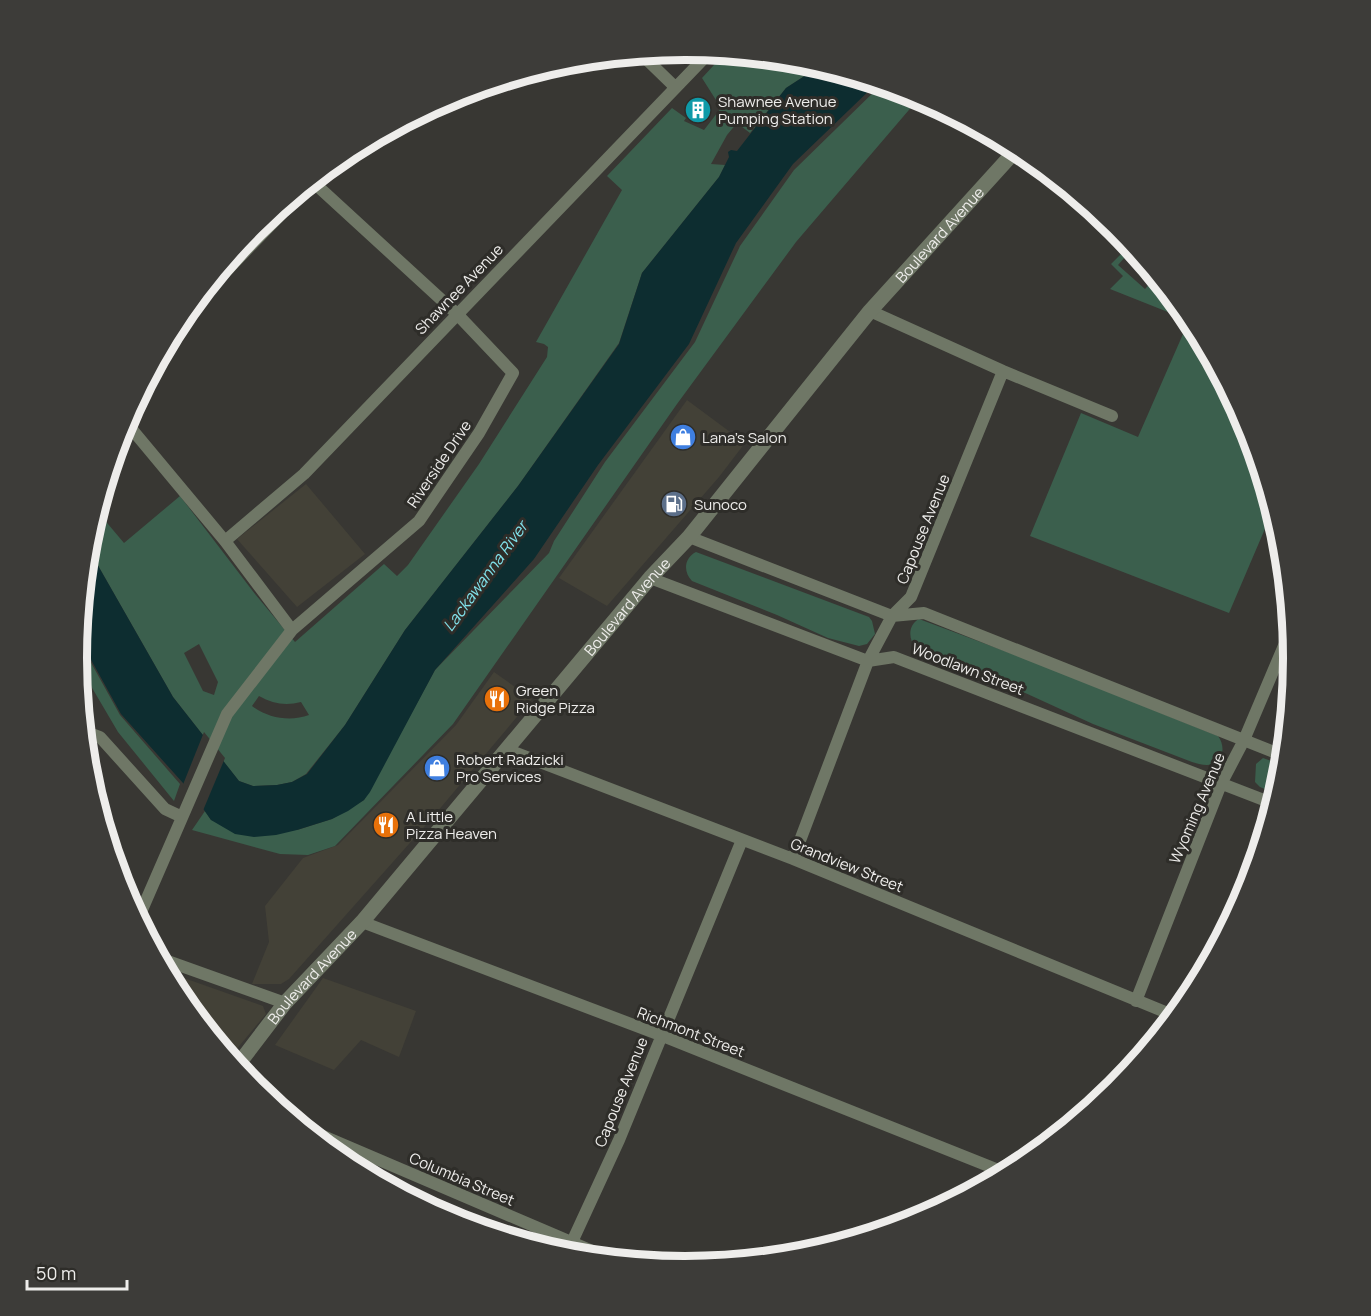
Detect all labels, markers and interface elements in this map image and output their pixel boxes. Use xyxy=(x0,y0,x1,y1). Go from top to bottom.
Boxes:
place label: Shawnee Avenue Pumping Station xyxy=(718,91,837,129)
building icon: Shawnee Avenue Pumping Station xyxy=(683,95,713,125)
street label: Boulevard Avenue xyxy=(890,182,989,287)
street label: Shawnee Avenue xyxy=(410,239,508,339)
street label: Riverside Drive xyxy=(402,416,476,512)
shop icon: Lana's Salon xyxy=(668,422,698,452)
place label: Lana's Salon xyxy=(702,427,787,448)
street label: Capouse Avenue xyxy=(891,471,955,587)
fuel station icon: Sunoco xyxy=(659,489,689,519)
place label: Sunoco xyxy=(694,494,747,515)
water label: Lackawanna River xyxy=(438,515,534,635)
street label: Boulevard Avenue xyxy=(579,553,675,660)
street label: Woodlawn Street xyxy=(909,638,1027,700)
place label: Green Ridge Pizza xyxy=(516,680,595,718)
restaurant icon: Green Ridge Pizza xyxy=(482,684,512,714)
place label: Robert Radzicki Pro Services xyxy=(456,749,564,787)
street label: Wyoming Avenue xyxy=(1164,749,1230,867)
shop icon: Robert Radzicki Pro Services xyxy=(422,753,452,783)
place label: A Little Pizza Heaven xyxy=(406,806,497,844)
restaurant icon: A Little Pizza Heaven xyxy=(371,810,401,840)
street label: Grandview Street xyxy=(787,833,907,897)
street label: Boulevard Avenue xyxy=(262,924,361,1028)
street label: Richmont Street xyxy=(634,1002,748,1062)
street label: Capouse Avenue xyxy=(589,1034,653,1150)
street label: Columbia Street xyxy=(406,1147,518,1211)
scale bar xyxy=(27,1253,128,1291)
text: 50 m xyxy=(36,1261,76,1285)

